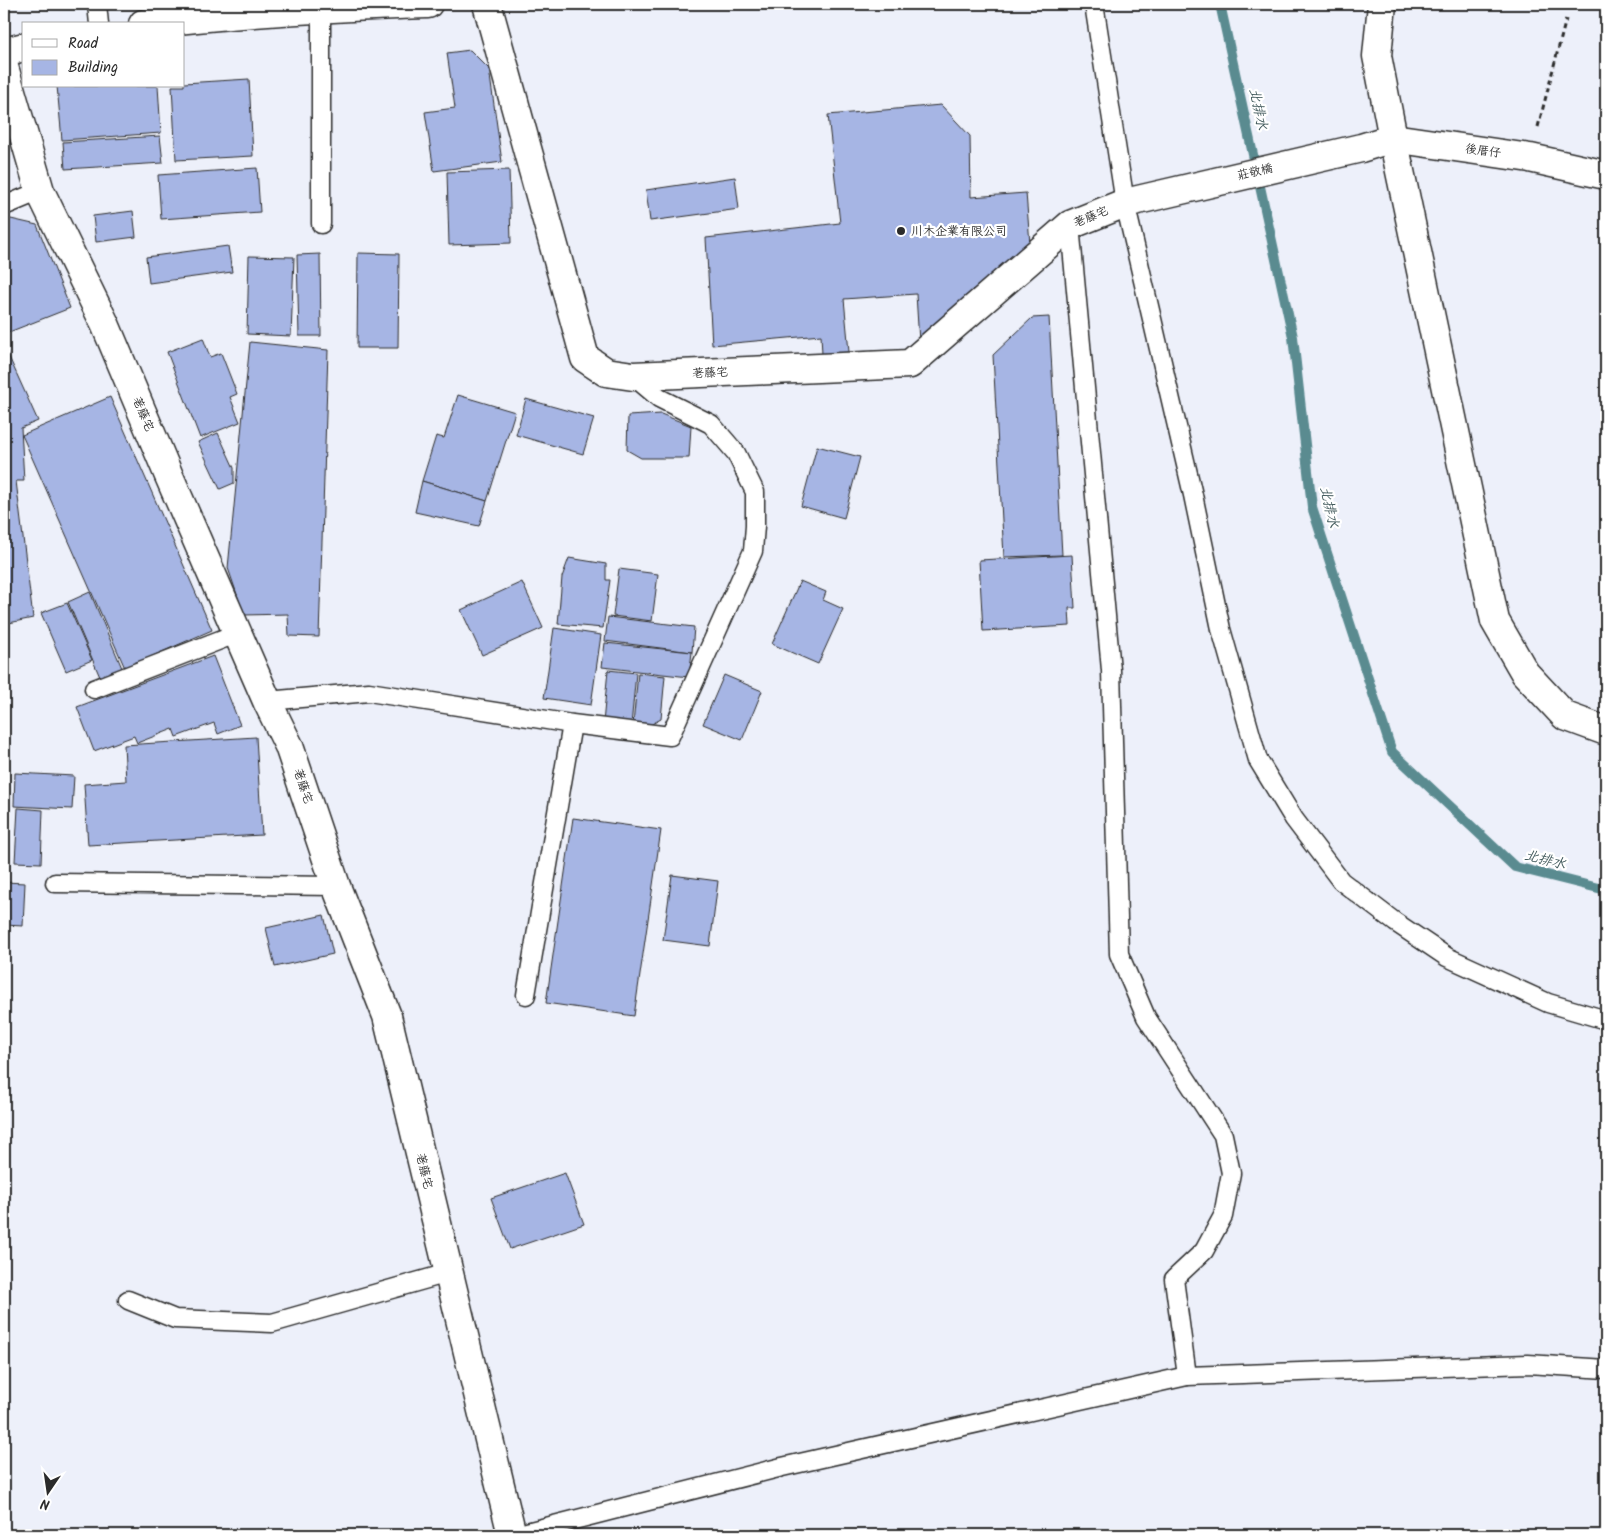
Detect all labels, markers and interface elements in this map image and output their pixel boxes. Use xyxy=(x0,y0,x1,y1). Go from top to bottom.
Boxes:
legend xyxy=(22,22,185,88)
text: Road xyxy=(68,32,99,56)
text: Building xyxy=(68,56,118,80)
water label: 北排水 xyxy=(1243,86,1273,133)
street label: 後厝仔 xyxy=(1464,139,1502,163)
street label: 莊敬橋 xyxy=(1235,159,1275,185)
street label: 荖藤宅 xyxy=(1071,201,1111,233)
place label: 川木企業有限公司 xyxy=(911,222,1007,241)
marker: 川木企業有限公司 xyxy=(895,225,907,237)
street label: 荖藤宅 xyxy=(692,363,728,383)
street label: 荖藤宅 xyxy=(127,394,159,434)
water label: 北排水 xyxy=(1314,484,1345,531)
street label: 荖藤宅 xyxy=(288,766,318,806)
water label: 北排水 xyxy=(1522,844,1569,876)
street label: 荖藤宅 xyxy=(411,1151,437,1191)
north arrow xyxy=(22,1466,72,1516)
text: N xyxy=(38,1492,52,1515)

